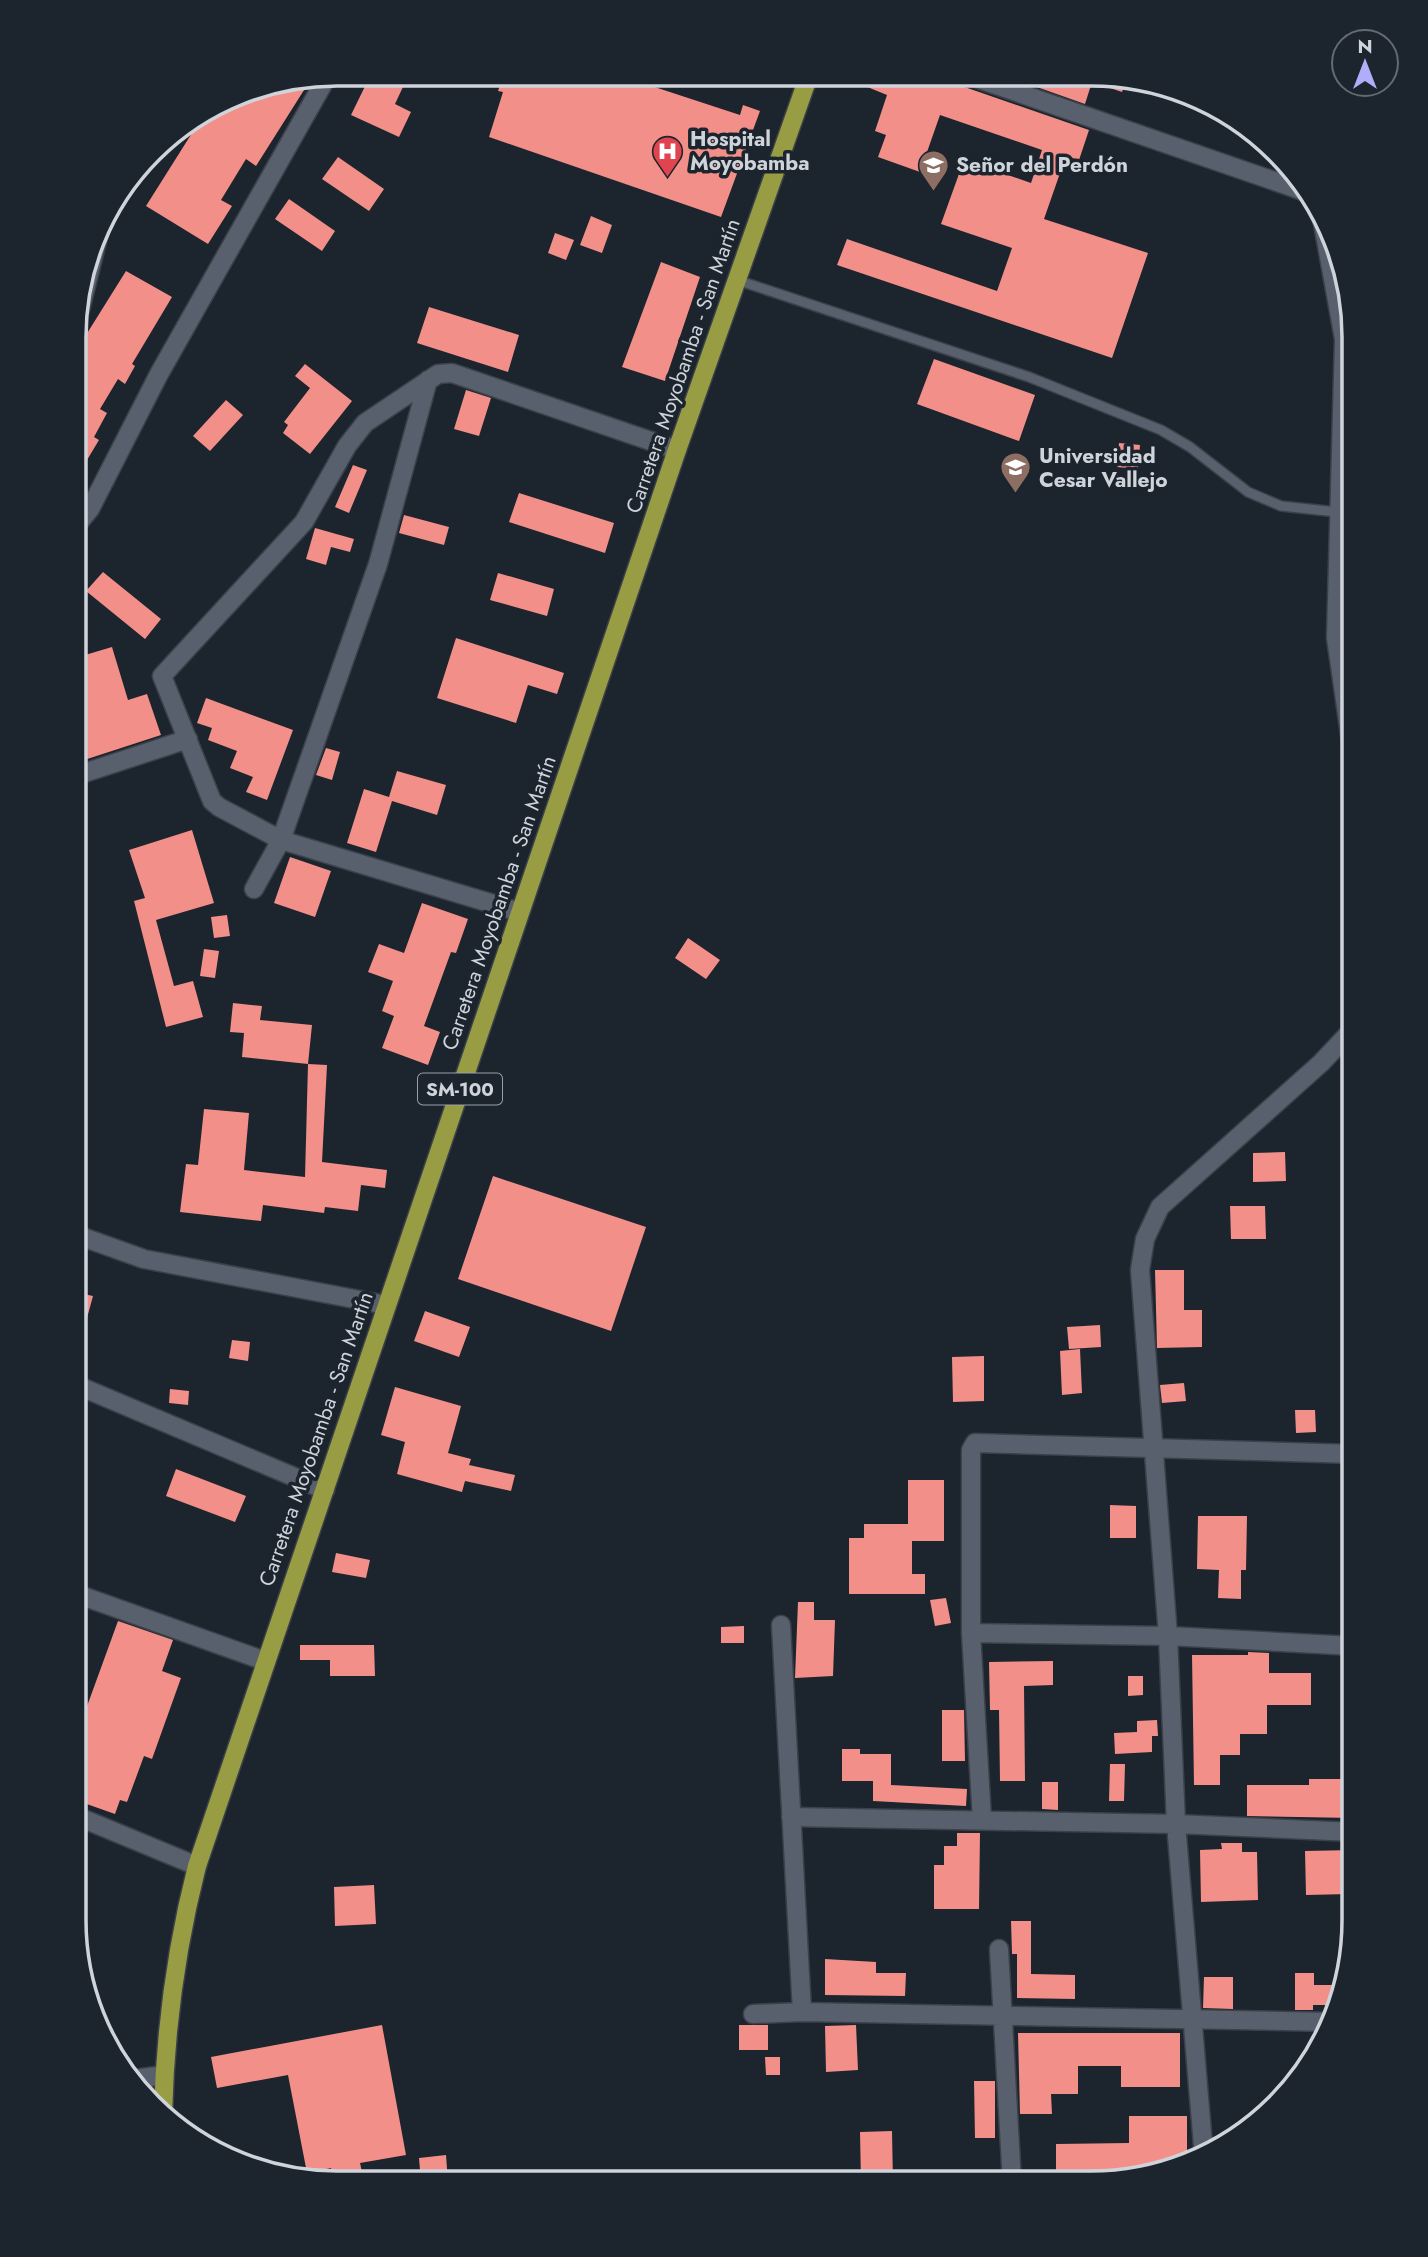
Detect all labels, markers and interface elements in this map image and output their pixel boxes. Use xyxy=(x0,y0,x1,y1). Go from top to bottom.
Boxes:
north arrow xyxy=(1330,28,1400,98)
text: N xyxy=(1357,33,1373,60)
place label: Hospital Moyobamba xyxy=(690,124,810,178)
hospital icon: Hospital Moyobamba xyxy=(650,134,684,178)
school or university icon: Señor del Perdón xyxy=(916,148,950,192)
place label: Señor del Perdón xyxy=(956,150,1128,180)
street label: Carretera Moyobamba - San Martín xyxy=(618,215,748,517)
place label: Universidad Cesar Vallejo xyxy=(1039,441,1168,495)
school or university icon: Universidad Cesar Vallejo xyxy=(999,451,1033,495)
street label: Carretera Moyobamba - San Martín xyxy=(434,752,564,1054)
road number: SM-100 xyxy=(418,1074,502,1105)
street label: Carretera Moyobamba - San Martín xyxy=(251,1288,381,1590)

